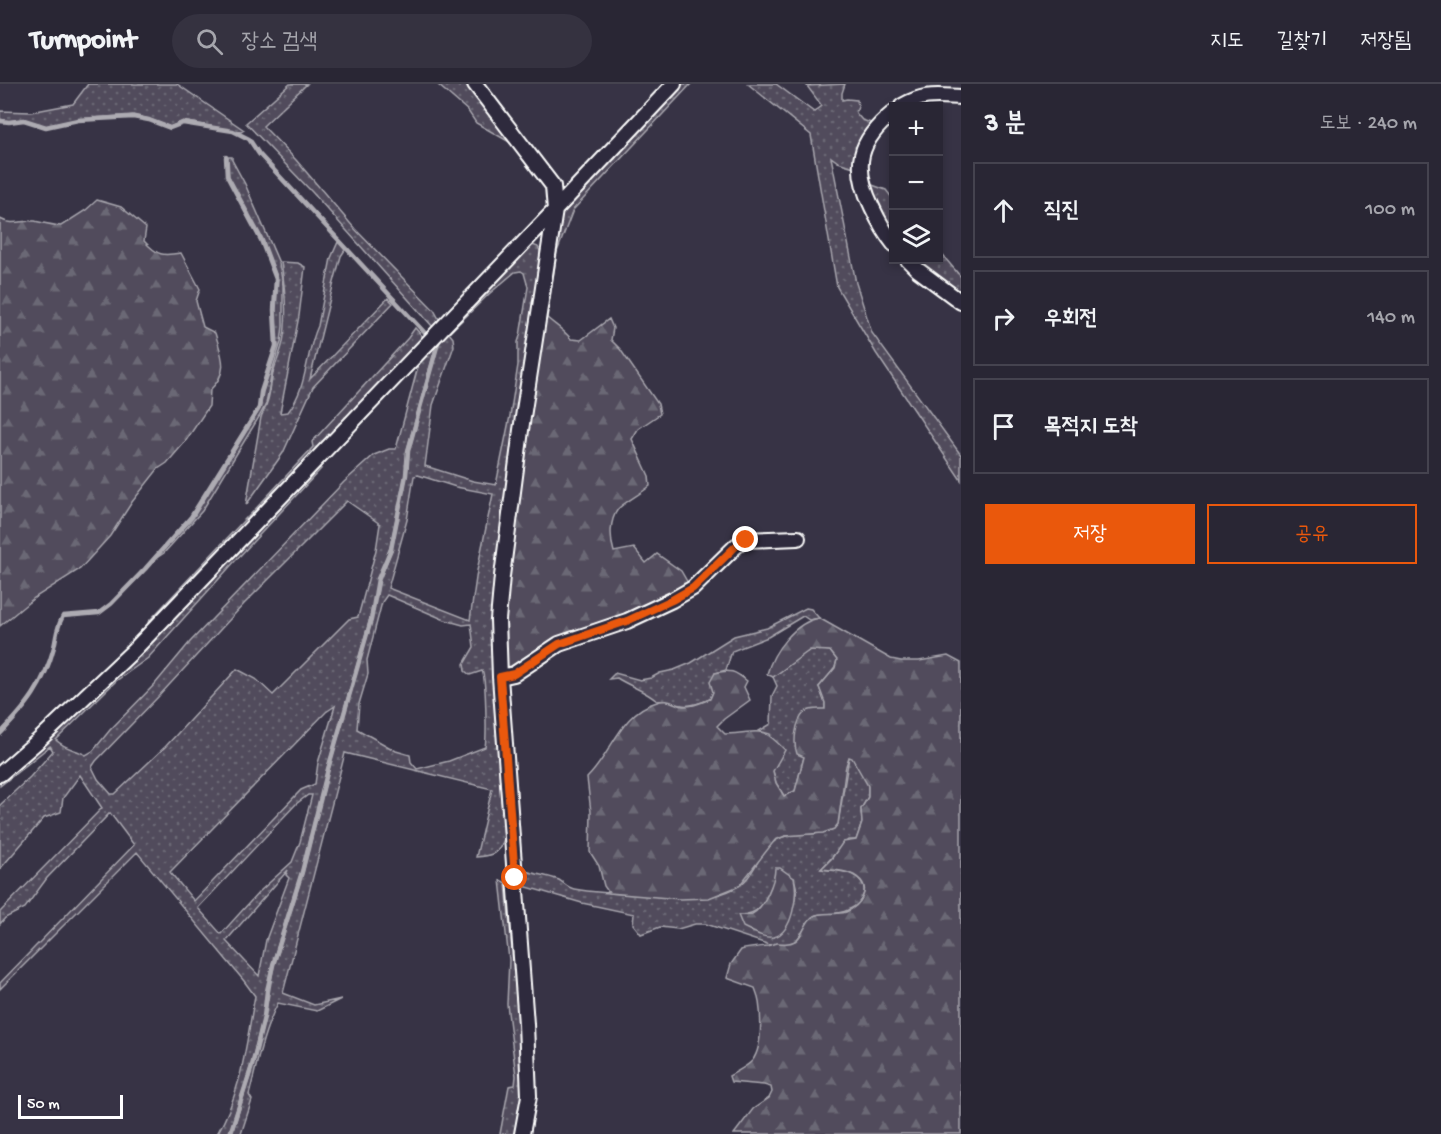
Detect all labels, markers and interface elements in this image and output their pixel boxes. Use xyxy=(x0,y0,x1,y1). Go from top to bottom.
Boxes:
search box xyxy=(172,14,592,68)
text: Turnpoint xyxy=(30,25,136,58)
icon: search xyxy=(193,25,226,58)
text: 장소 검색 xyxy=(241,30,317,56)
text: 지도 xyxy=(1210,30,1244,55)
text: 길찾기 xyxy=(1277,30,1327,55)
text: 저장됨 xyxy=(1360,30,1411,55)
map controls xyxy=(889,102,943,264)
button: + xyxy=(889,102,943,156)
text: 3 분 xyxy=(985,110,1026,141)
text: 도보 · 240 m xyxy=(1320,113,1417,136)
button: − xyxy=(889,156,943,210)
icon: ahead xyxy=(987,194,1020,227)
text: 직진 xyxy=(1044,199,1079,225)
text: 100 m xyxy=(1365,199,1415,222)
button: layers xyxy=(889,210,943,264)
icon: right xyxy=(987,302,1020,335)
text: 우회전 xyxy=(1044,307,1097,333)
text: 140 m xyxy=(1367,307,1415,330)
icon: arrive xyxy=(987,410,1020,443)
text: 목적지 도착 xyxy=(1044,415,1138,441)
button: 저장 xyxy=(985,504,1195,564)
button: 공유 xyxy=(1207,504,1417,564)
route end xyxy=(732,526,758,552)
route start xyxy=(501,864,527,890)
scale bar xyxy=(18,1092,123,1120)
text: 50 m xyxy=(27,1096,60,1115)

